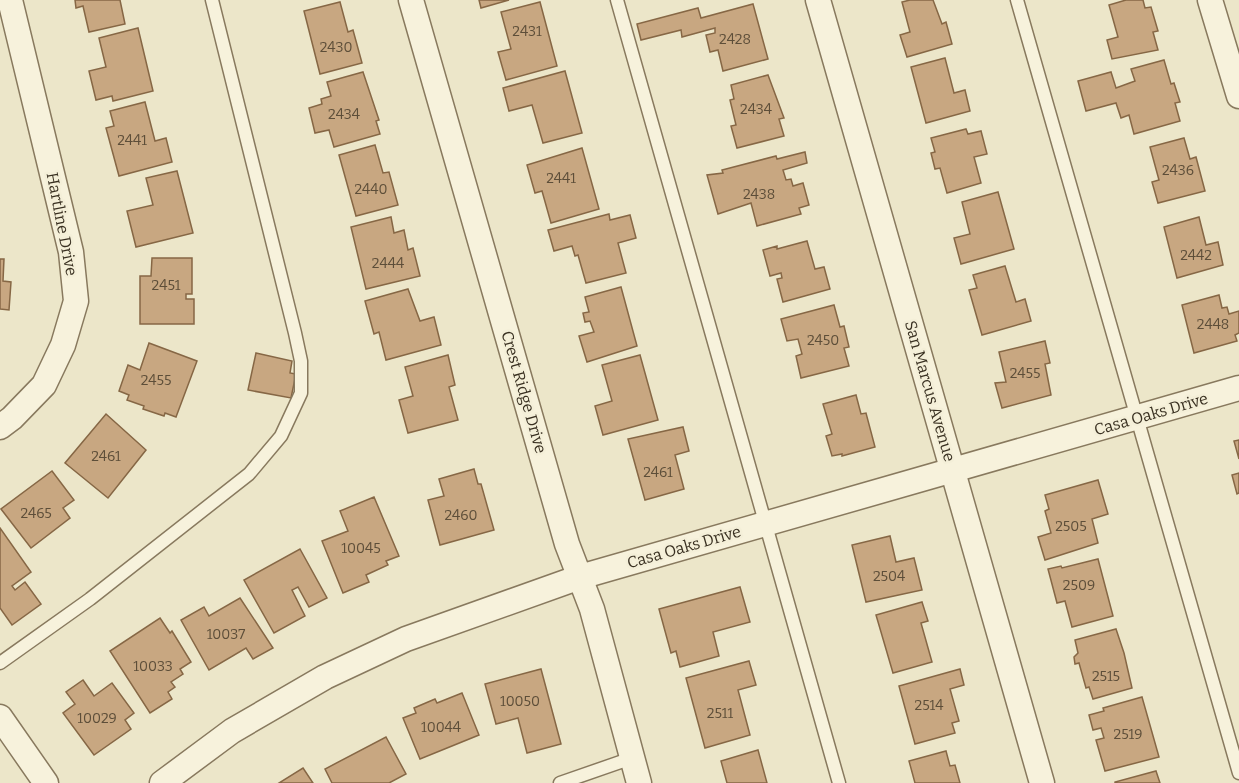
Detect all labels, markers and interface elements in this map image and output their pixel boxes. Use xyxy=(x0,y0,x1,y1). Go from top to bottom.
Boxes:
house number: 2431 xyxy=(512,23,542,40)
house number: 2428 xyxy=(719,31,751,48)
house number: 2430 xyxy=(320,39,352,56)
house number: 2434 xyxy=(740,101,772,118)
house number: 2434 xyxy=(328,106,360,123)
house number: 2441 xyxy=(117,132,147,149)
house number: 2436 xyxy=(1162,162,1194,179)
house number: 2441 xyxy=(546,170,576,187)
street label: Hartline Drive xyxy=(43,171,81,277)
house number: 2440 xyxy=(354,181,388,198)
house number: 2438 xyxy=(743,186,775,203)
house number: 2442 xyxy=(1180,247,1212,264)
house number: 2444 xyxy=(372,255,404,272)
house number: 2451 xyxy=(152,277,181,294)
house number: 2448 xyxy=(1197,316,1229,333)
street label: San Marcus Avenue xyxy=(901,318,959,464)
street label: Crest Ridge Drive xyxy=(497,329,551,455)
house number: 2450 xyxy=(807,332,839,349)
house number: 2455 xyxy=(1010,365,1040,382)
house number: 2455 xyxy=(141,372,171,389)
street label: Casa Oaks Drive xyxy=(1092,389,1210,439)
house number: 2461 xyxy=(91,448,121,465)
house number: 2461 xyxy=(643,464,673,481)
house number: 2465 xyxy=(20,505,52,522)
house number: 2460 xyxy=(445,507,478,524)
house number: 2505 xyxy=(1055,518,1087,535)
street label: Casa Oaks Drive xyxy=(625,522,743,572)
house number: 10045 xyxy=(341,540,381,557)
house number: 2504 xyxy=(873,568,905,585)
house number: 2509 xyxy=(1063,577,1095,594)
house number: 10037 xyxy=(207,626,245,643)
house number: 10033 xyxy=(133,658,173,675)
house number: 2515 xyxy=(1092,668,1120,685)
house number: 10050 xyxy=(500,693,540,710)
house number: 2514 xyxy=(915,697,943,714)
house number: 2511 xyxy=(707,705,733,722)
house number: 10029 xyxy=(77,710,117,727)
house number: 10044 xyxy=(421,719,461,736)
house number: 2519 xyxy=(1114,726,1142,743)

